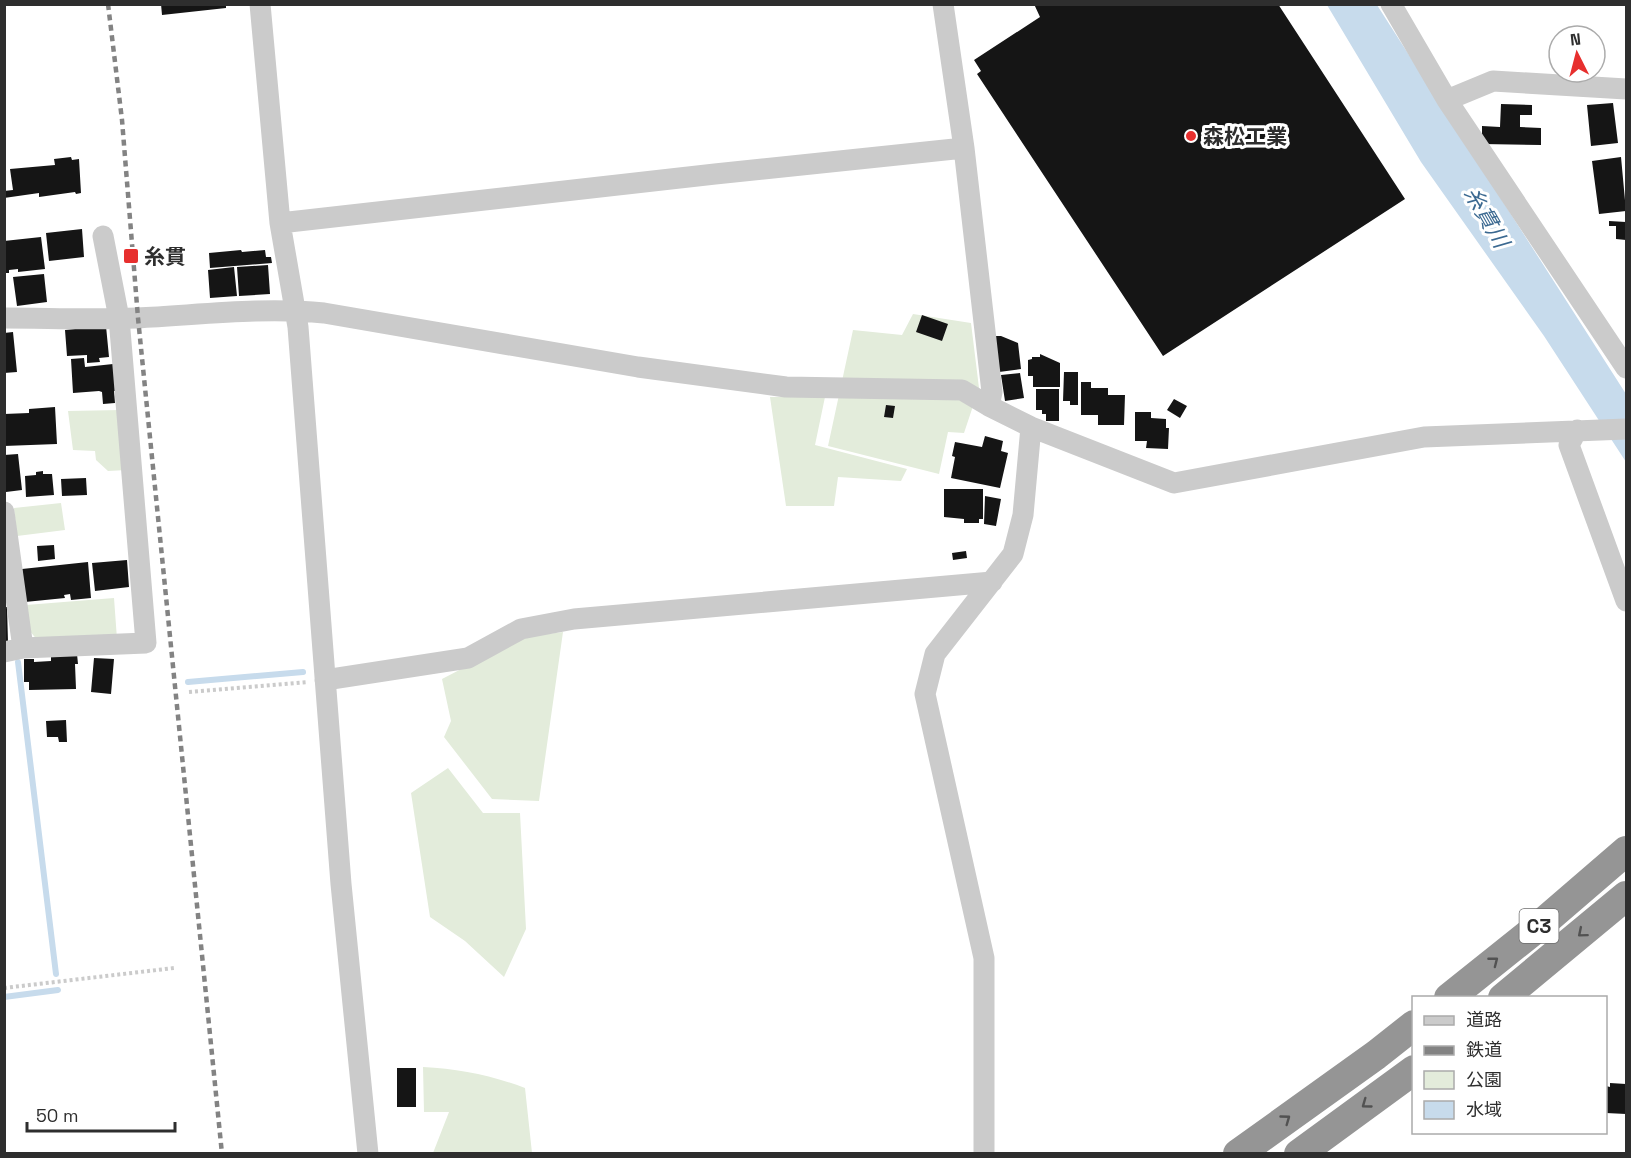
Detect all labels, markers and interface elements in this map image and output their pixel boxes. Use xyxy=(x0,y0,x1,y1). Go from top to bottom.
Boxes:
north arrow xyxy=(1547,24,1607,84)
text: N xyxy=(1569,29,1582,51)
place label: 森松工業 xyxy=(1203,123,1287,150)
marker: 森松工業 xyxy=(1184,129,1198,143)
water label: 糸貫川 xyxy=(1458,181,1517,254)
place label: 糸貫 xyxy=(144,243,186,270)
marker: 糸貫 xyxy=(122,247,140,265)
road number: C3 xyxy=(1520,909,1558,943)
one-way arrow xyxy=(1577,926,1588,937)
one-way arrow xyxy=(1488,958,1499,969)
legend xyxy=(1412,996,1607,1134)
text: 道路 xyxy=(1466,1008,1502,1031)
text: 鉄道 xyxy=(1466,1038,1502,1061)
text: 公園 xyxy=(1466,1068,1502,1091)
scale bar xyxy=(27,1095,176,1133)
one-way arrow xyxy=(1362,1097,1373,1108)
text: 水域 xyxy=(1466,1098,1502,1121)
text: 50 m xyxy=(36,1104,78,1127)
one-way arrow xyxy=(1279,1116,1290,1127)

